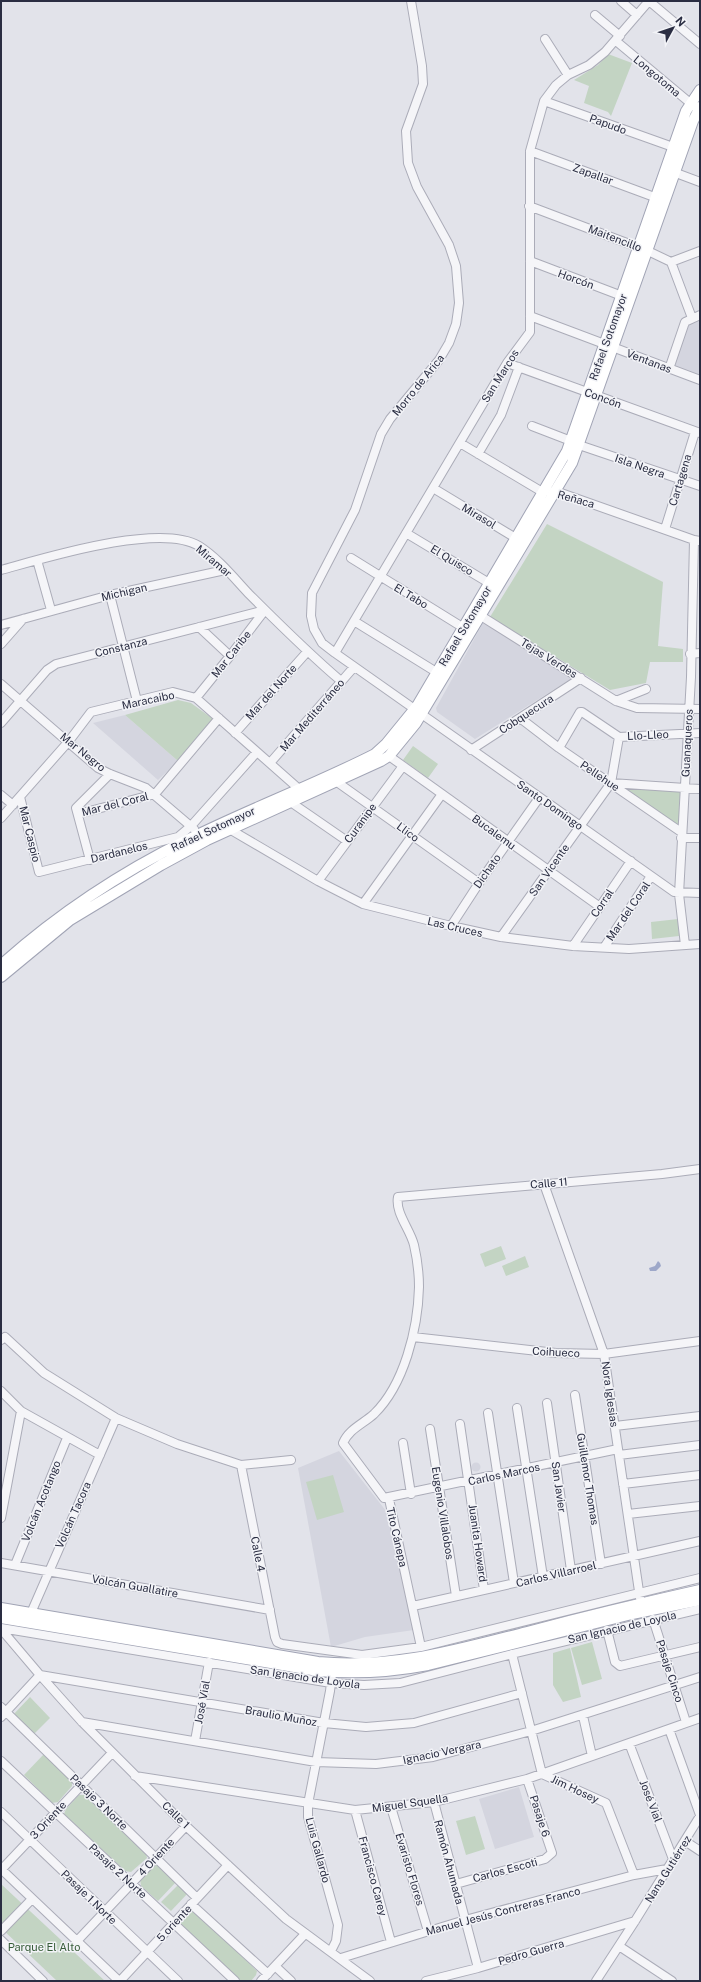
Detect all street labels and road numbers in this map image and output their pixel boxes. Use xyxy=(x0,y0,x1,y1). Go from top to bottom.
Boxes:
street label: Longotoma xyxy=(631,53,683,99)
street label: Papudo xyxy=(588,112,628,136)
street label: Zapallar xyxy=(571,161,615,187)
street label: Maitencillo xyxy=(587,222,643,254)
street label: Horcón xyxy=(556,267,596,291)
street label: Rafael Sotomayor xyxy=(587,292,629,382)
street label: San Marcos xyxy=(479,347,521,405)
street label: Ventanas xyxy=(625,347,674,375)
street label: Morro de Arica xyxy=(390,352,446,418)
street label: Concón xyxy=(583,386,623,410)
street label: Isla Negra xyxy=(613,452,667,480)
street label: Cartagena xyxy=(666,453,694,507)
street label: Reñaca xyxy=(556,488,596,510)
street label: Mirasol xyxy=(460,501,498,531)
street label: Miramar xyxy=(194,543,234,579)
street label: El Quisco xyxy=(428,543,476,577)
street label: Michigan xyxy=(100,581,148,603)
street label: El Tabo xyxy=(392,581,430,611)
street label: Rafael Sotomayor xyxy=(436,584,494,668)
street label: Mar Caribe xyxy=(209,628,253,680)
street label: Constanza xyxy=(94,635,148,659)
street label: Tejas Verdes xyxy=(518,636,580,680)
street label: Mar del Norte xyxy=(243,662,299,722)
street label: Mar Mediterráneo xyxy=(277,676,347,754)
street label: Maracaibo xyxy=(121,689,175,711)
street label: Cobquecura xyxy=(497,692,555,736)
street label: Guanaqueros xyxy=(679,708,695,777)
street label: Llo-Lleo xyxy=(627,728,669,742)
street label: Mar Negro xyxy=(58,730,108,774)
street label: Pellehue xyxy=(578,759,622,793)
street label: Santo Domingo xyxy=(515,778,585,832)
street label: Mar del Coral xyxy=(80,790,150,818)
street label: Curanipe xyxy=(342,801,378,845)
street label: Rafael Sotomayor xyxy=(169,804,257,854)
street label: Mar Caspio xyxy=(17,805,43,863)
street label: Bucalemu xyxy=(470,812,518,852)
street label: Llico xyxy=(395,820,421,844)
street label: Dardanelos xyxy=(89,839,149,865)
street label: San Vicente xyxy=(527,842,571,898)
street label: Dichato xyxy=(471,852,503,890)
street label: Mar del Coral xyxy=(604,879,652,943)
street label: Corral xyxy=(588,887,616,919)
street label: Las Cruces xyxy=(426,915,484,939)
street label: Calle 11 xyxy=(530,1175,568,1191)
street label: Coihueco xyxy=(532,1345,580,1359)
street label: Nora Iglesias xyxy=(599,1360,621,1428)
street label: Guillemor Thomas xyxy=(575,1432,601,1526)
street label: Volcán Acotango xyxy=(19,1459,63,1543)
street label: Carlos Marcos xyxy=(467,1460,541,1487)
street label: San Javier xyxy=(549,1461,569,1513)
street label: Eugenio Villalobos xyxy=(430,1466,456,1561)
street label: Volcán Tacora xyxy=(53,1480,93,1550)
street label: Juanita Howard xyxy=(467,1503,489,1583)
street label: Tito Cánepa xyxy=(384,1506,410,1568)
street label: Calle 4 xyxy=(249,1535,267,1573)
street label: Carlos Villarroel xyxy=(515,1559,597,1589)
street label: Volcán Guallatire xyxy=(91,1572,179,1600)
street label: San Ignacio de Loyola xyxy=(567,1609,677,1645)
street label: Pasaje Cinco xyxy=(654,1638,686,1704)
street label: San Ignacio de Loyola xyxy=(249,1663,361,1691)
street label: José Vial xyxy=(192,1679,212,1725)
street label: Braulio Muñoz xyxy=(244,1704,318,1728)
street label: Ignacio Vergara xyxy=(402,1738,482,1766)
street label: Pasaje 3 Norte xyxy=(68,1772,130,1832)
street label: Jim Hosey xyxy=(549,1773,601,1805)
street label: José Vial xyxy=(637,1778,665,1824)
street label: Miguel Squella xyxy=(371,1792,449,1814)
street label: Pasaje 6 xyxy=(528,1794,552,1839)
street label: 3 Oriente xyxy=(27,1799,69,1841)
street label: Calle 1 xyxy=(160,1799,192,1831)
street label: Luis Gallardo xyxy=(303,1816,333,1884)
street label: Ramón Ahumada xyxy=(432,1818,466,1906)
street label: Evaristo Flores xyxy=(393,1831,427,1907)
street label: Nana Gutiérrez xyxy=(643,1833,693,1905)
street label: Francisco Carey xyxy=(357,1835,389,1917)
street label: 4 Oriente xyxy=(135,1836,177,1878)
street label: Pasaje 2 Norte xyxy=(87,1841,149,1901)
street label: Carlos Escoti xyxy=(471,1856,539,1884)
street label: Pasaje 1 Norte xyxy=(59,1868,119,1926)
street label: Manuel Jesús Contreras Franco xyxy=(424,1885,582,1937)
street label: 5 oriente xyxy=(154,1902,194,1944)
street label: Pedro Guerra xyxy=(497,1937,565,1967)

